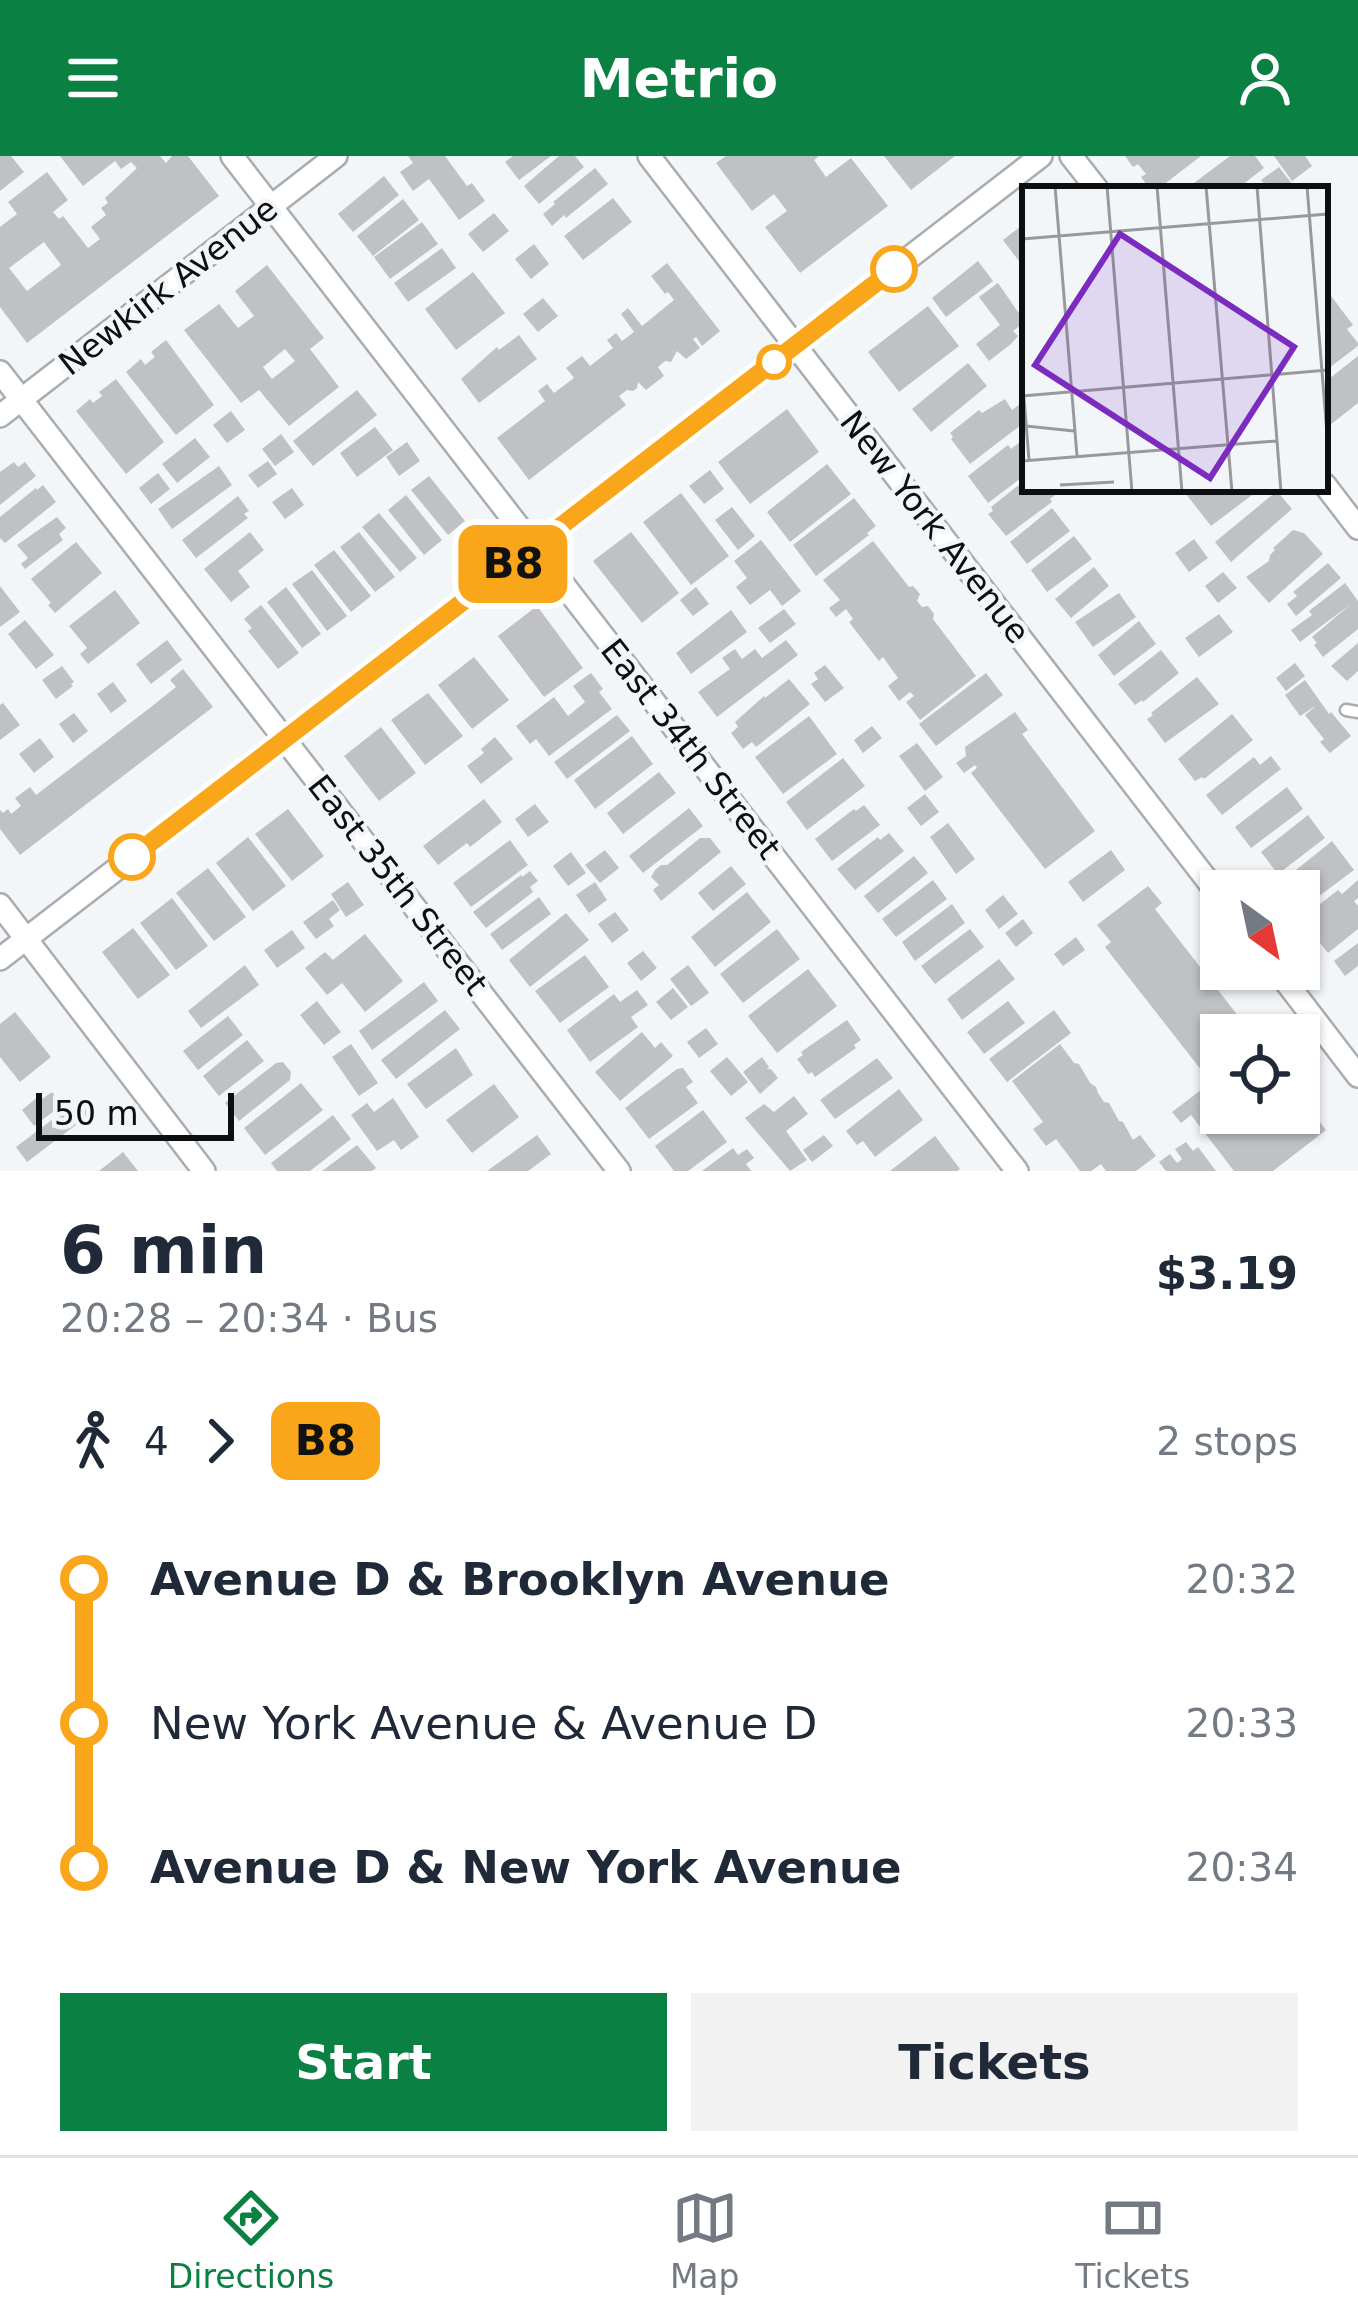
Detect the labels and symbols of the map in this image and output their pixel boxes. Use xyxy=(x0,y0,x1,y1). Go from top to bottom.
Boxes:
inset map xyxy=(1022,186,1328,492)
street label: Newkirk Avenue xyxy=(51,189,285,383)
unlabelled marker xyxy=(872,247,916,291)
unlabelled marker xyxy=(758,346,790,378)
street label: New York Avenue xyxy=(832,403,1038,651)
line badge: B8 xyxy=(459,525,567,603)
street label: East 34th Street xyxy=(593,631,789,867)
street label: East 35th Street xyxy=(300,767,496,1003)
unlabelled marker xyxy=(110,835,154,879)
north arrow xyxy=(1200,870,1320,990)
scale bar xyxy=(36,1087,234,1140)

